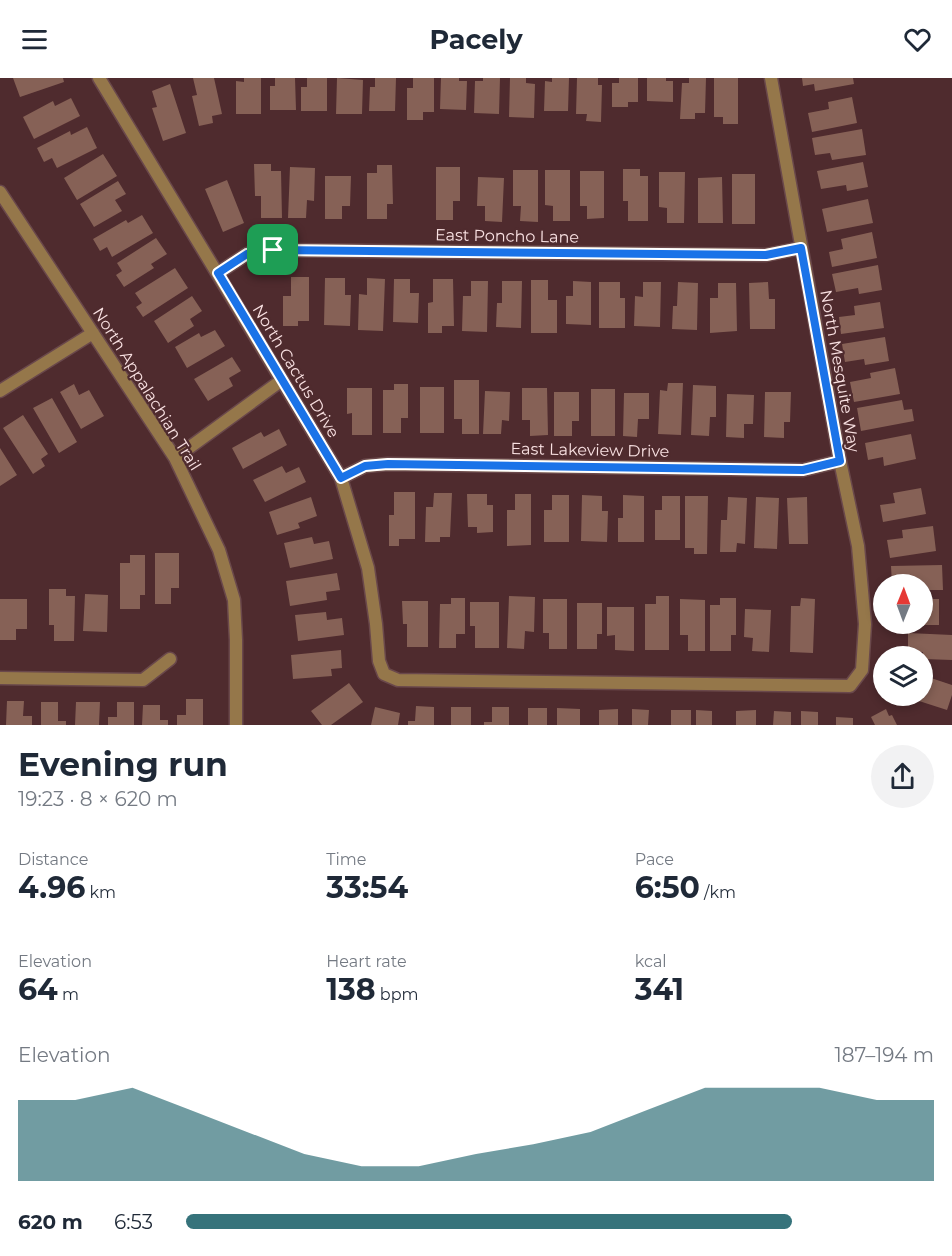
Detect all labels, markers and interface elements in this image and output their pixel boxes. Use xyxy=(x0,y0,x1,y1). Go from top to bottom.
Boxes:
icon: menu xyxy=(18,23,51,56)
text: Pacely xyxy=(429,23,523,56)
icon: heart xyxy=(901,23,934,56)
pin xyxy=(247,224,298,275)
street label: East Poncho Lane xyxy=(435,225,579,247)
icon: arrive xyxy=(256,233,289,266)
street label: North Mesquite Way xyxy=(816,288,864,454)
street label: North Cactus Drive xyxy=(249,301,343,441)
street label: North Appalachian Trail xyxy=(89,304,205,474)
street label: East Lakeview Drive xyxy=(510,439,670,461)
north arrow xyxy=(873,574,933,634)
map controls xyxy=(873,574,933,706)
button: layers xyxy=(873,646,933,706)
text: Evening run xyxy=(18,744,228,784)
button: share xyxy=(871,745,934,808)
text: 19:23 · 8 × 620 m xyxy=(18,787,178,811)
text: Distance xyxy=(18,850,88,869)
text: Time xyxy=(326,850,366,869)
text: Pace xyxy=(635,850,674,869)
text: 4.96 xyxy=(18,869,85,906)
text: 33:54 xyxy=(326,869,408,906)
text: 6:50 xyxy=(635,869,700,906)
text: km xyxy=(85,883,116,902)
text: /km xyxy=(700,883,736,902)
text: Elevation xyxy=(18,952,92,971)
text: Heart rate xyxy=(326,952,407,971)
text: kcal xyxy=(635,952,667,971)
text: 64 xyxy=(18,971,58,1008)
text: 138 xyxy=(326,971,376,1008)
text: 341 xyxy=(635,971,684,1008)
text: m xyxy=(58,985,79,1004)
text: bpm xyxy=(376,985,419,1004)
text: Elevation xyxy=(18,1043,110,1067)
text: 187–194 m xyxy=(835,1043,934,1067)
text: 620 m xyxy=(18,1210,83,1234)
text: 6:53 xyxy=(114,1210,153,1234)

